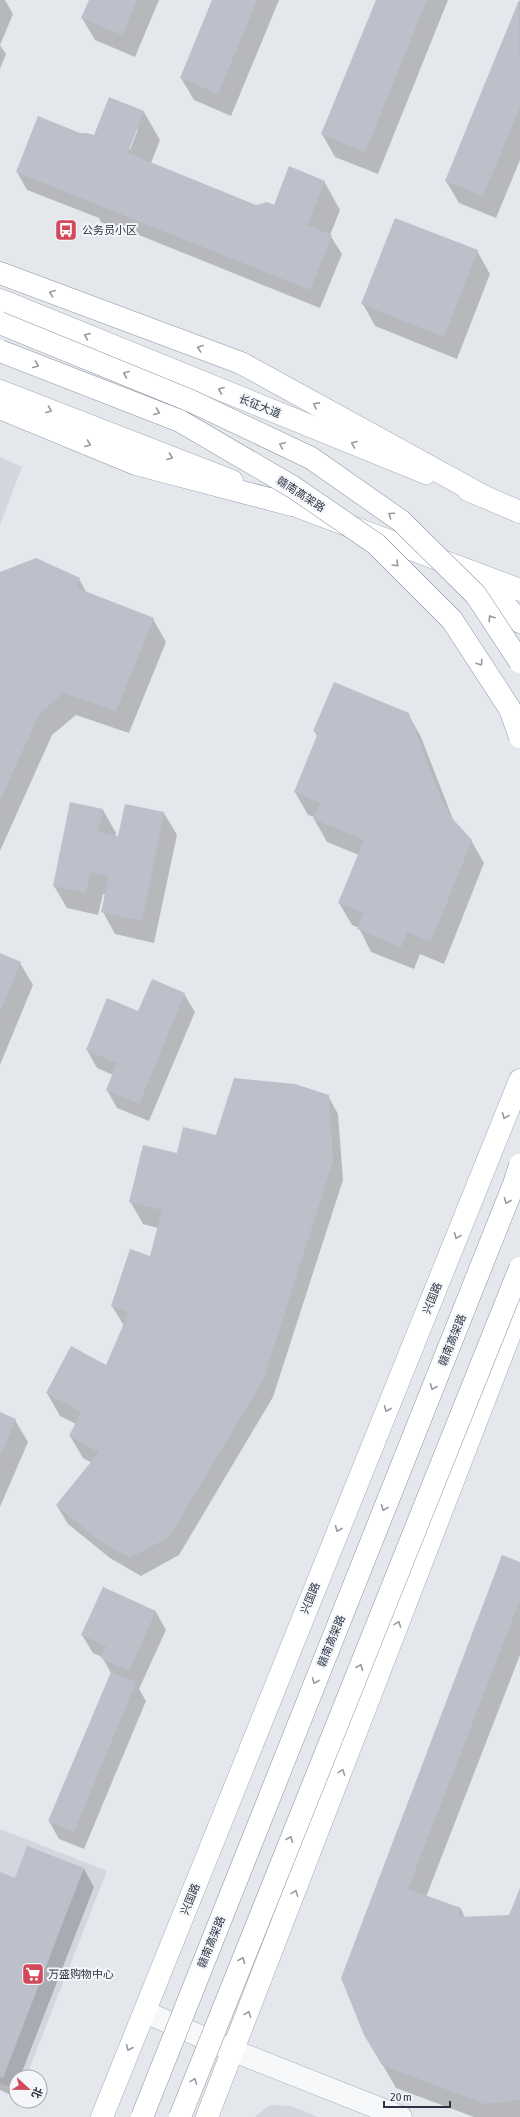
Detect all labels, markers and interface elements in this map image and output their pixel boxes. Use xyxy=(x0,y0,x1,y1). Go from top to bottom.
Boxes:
bus stop icon: 公务员小区 xyxy=(53,217,79,243)
place label: 公务员小区 xyxy=(82,224,137,236)
one-way arrow xyxy=(48,289,55,297)
one-way arrow xyxy=(84,332,91,340)
one-way arrow xyxy=(196,344,203,352)
one-way arrow xyxy=(32,360,40,368)
one-way arrow xyxy=(122,371,129,379)
one-way arrow xyxy=(217,387,225,395)
street label: 长征大道 xyxy=(237,392,283,420)
one-way arrow xyxy=(313,402,320,409)
one-way arrow xyxy=(46,406,53,414)
one-way arrow xyxy=(154,408,161,416)
one-way arrow xyxy=(84,440,91,448)
one-way arrow xyxy=(351,441,359,449)
one-way arrow xyxy=(279,442,287,450)
one-way arrow xyxy=(167,453,174,461)
street label: 赣南高架路 xyxy=(275,474,327,514)
one-way arrow xyxy=(389,513,396,520)
one-way arrow xyxy=(391,559,399,567)
one-way arrow xyxy=(488,615,496,622)
one-way arrow xyxy=(475,659,482,666)
one-way arrow xyxy=(502,1112,510,1119)
one-way arrow xyxy=(504,1197,512,1205)
one-way arrow xyxy=(453,1233,461,1240)
street label: 兴国路 xyxy=(420,1280,444,1316)
street label: 赣南高架路 xyxy=(436,1312,468,1368)
one-way arrow xyxy=(429,1384,437,1391)
one-way arrow xyxy=(383,1405,391,1412)
one-way arrow xyxy=(381,1504,389,1511)
one-way arrow xyxy=(335,1525,343,1533)
street label: 兴国路 xyxy=(298,1580,322,1616)
street label: 赣南高架路 xyxy=(315,1613,347,1669)
one-way arrow xyxy=(394,1621,402,1628)
one-way arrow xyxy=(355,1663,363,1670)
one-way arrow xyxy=(312,1677,320,1684)
one-way arrow xyxy=(337,1768,345,1775)
one-way arrow xyxy=(286,1836,294,1843)
street label: 兴国路 xyxy=(178,1881,202,1917)
one-way arrow xyxy=(290,1890,298,1897)
street label: 赣南高架路 xyxy=(195,1914,227,1970)
one-way arrow xyxy=(237,1956,245,1963)
supermarket icon: 万盛购物中心 xyxy=(20,1961,46,1987)
place label: 万盛购物中心 xyxy=(48,1968,114,1980)
one-way arrow xyxy=(243,2011,251,2019)
one-way arrow xyxy=(126,2044,134,2051)
north arrow xyxy=(8,2069,48,2109)
one-way arrow xyxy=(189,2077,197,2084)
scale bar xyxy=(384,2083,450,2109)
text: 北 xyxy=(30,2085,45,2100)
text: 20 m xyxy=(390,2090,412,2104)

